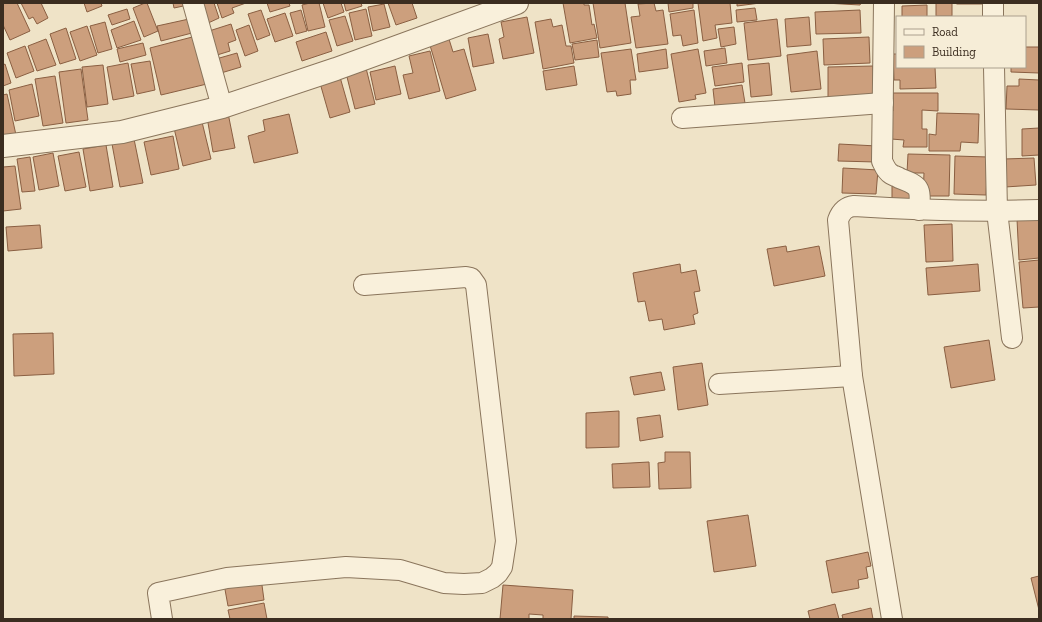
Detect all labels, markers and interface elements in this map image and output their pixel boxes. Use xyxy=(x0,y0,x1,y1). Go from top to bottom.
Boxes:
legend xyxy=(896,16,1026,68)
text: Road xyxy=(932,25,958,39)
text: Building xyxy=(932,45,976,59)

